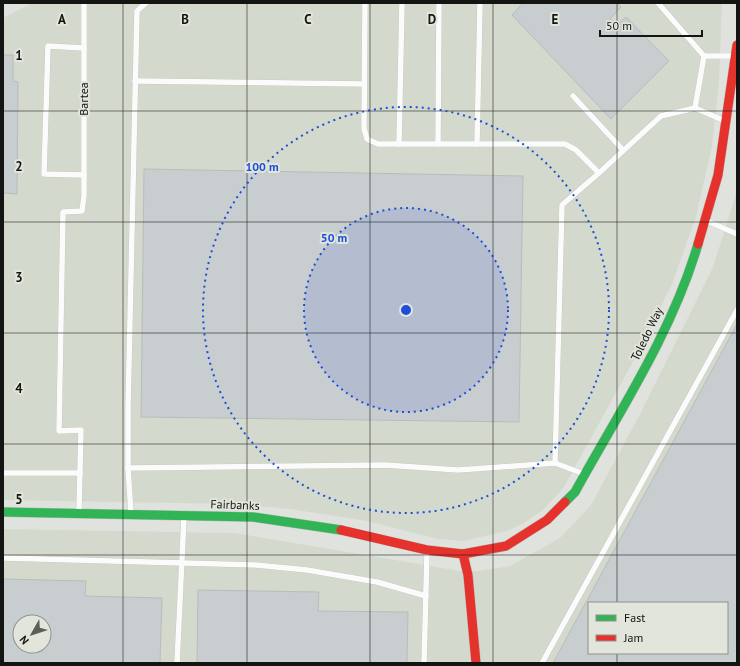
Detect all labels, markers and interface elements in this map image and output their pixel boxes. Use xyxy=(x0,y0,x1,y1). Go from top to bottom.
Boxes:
text: A xyxy=(58,11,66,28)
text: B xyxy=(181,11,189,28)
text: C xyxy=(304,11,312,28)
text: D xyxy=(428,11,436,28)
text: E xyxy=(552,11,559,28)
scale bar xyxy=(600,12,702,38)
text: 50 m xyxy=(606,18,632,33)
text: 1 xyxy=(15,47,23,64)
street label: Bartea xyxy=(76,82,91,116)
text: 2 xyxy=(15,158,23,175)
text: 100 m xyxy=(245,159,279,174)
text: 50 m xyxy=(321,230,347,245)
text: 3 xyxy=(15,269,23,286)
centre of rings xyxy=(399,303,413,317)
street label: Toledo Way xyxy=(627,304,666,363)
text: 4 xyxy=(15,380,23,397)
text: 5 xyxy=(15,491,23,508)
street label: Fairbanks xyxy=(210,496,260,513)
legend xyxy=(588,602,728,654)
text: Fast xyxy=(624,610,645,625)
north arrow xyxy=(12,614,52,654)
text: Jam xyxy=(623,630,643,645)
text: N xyxy=(17,633,32,648)

